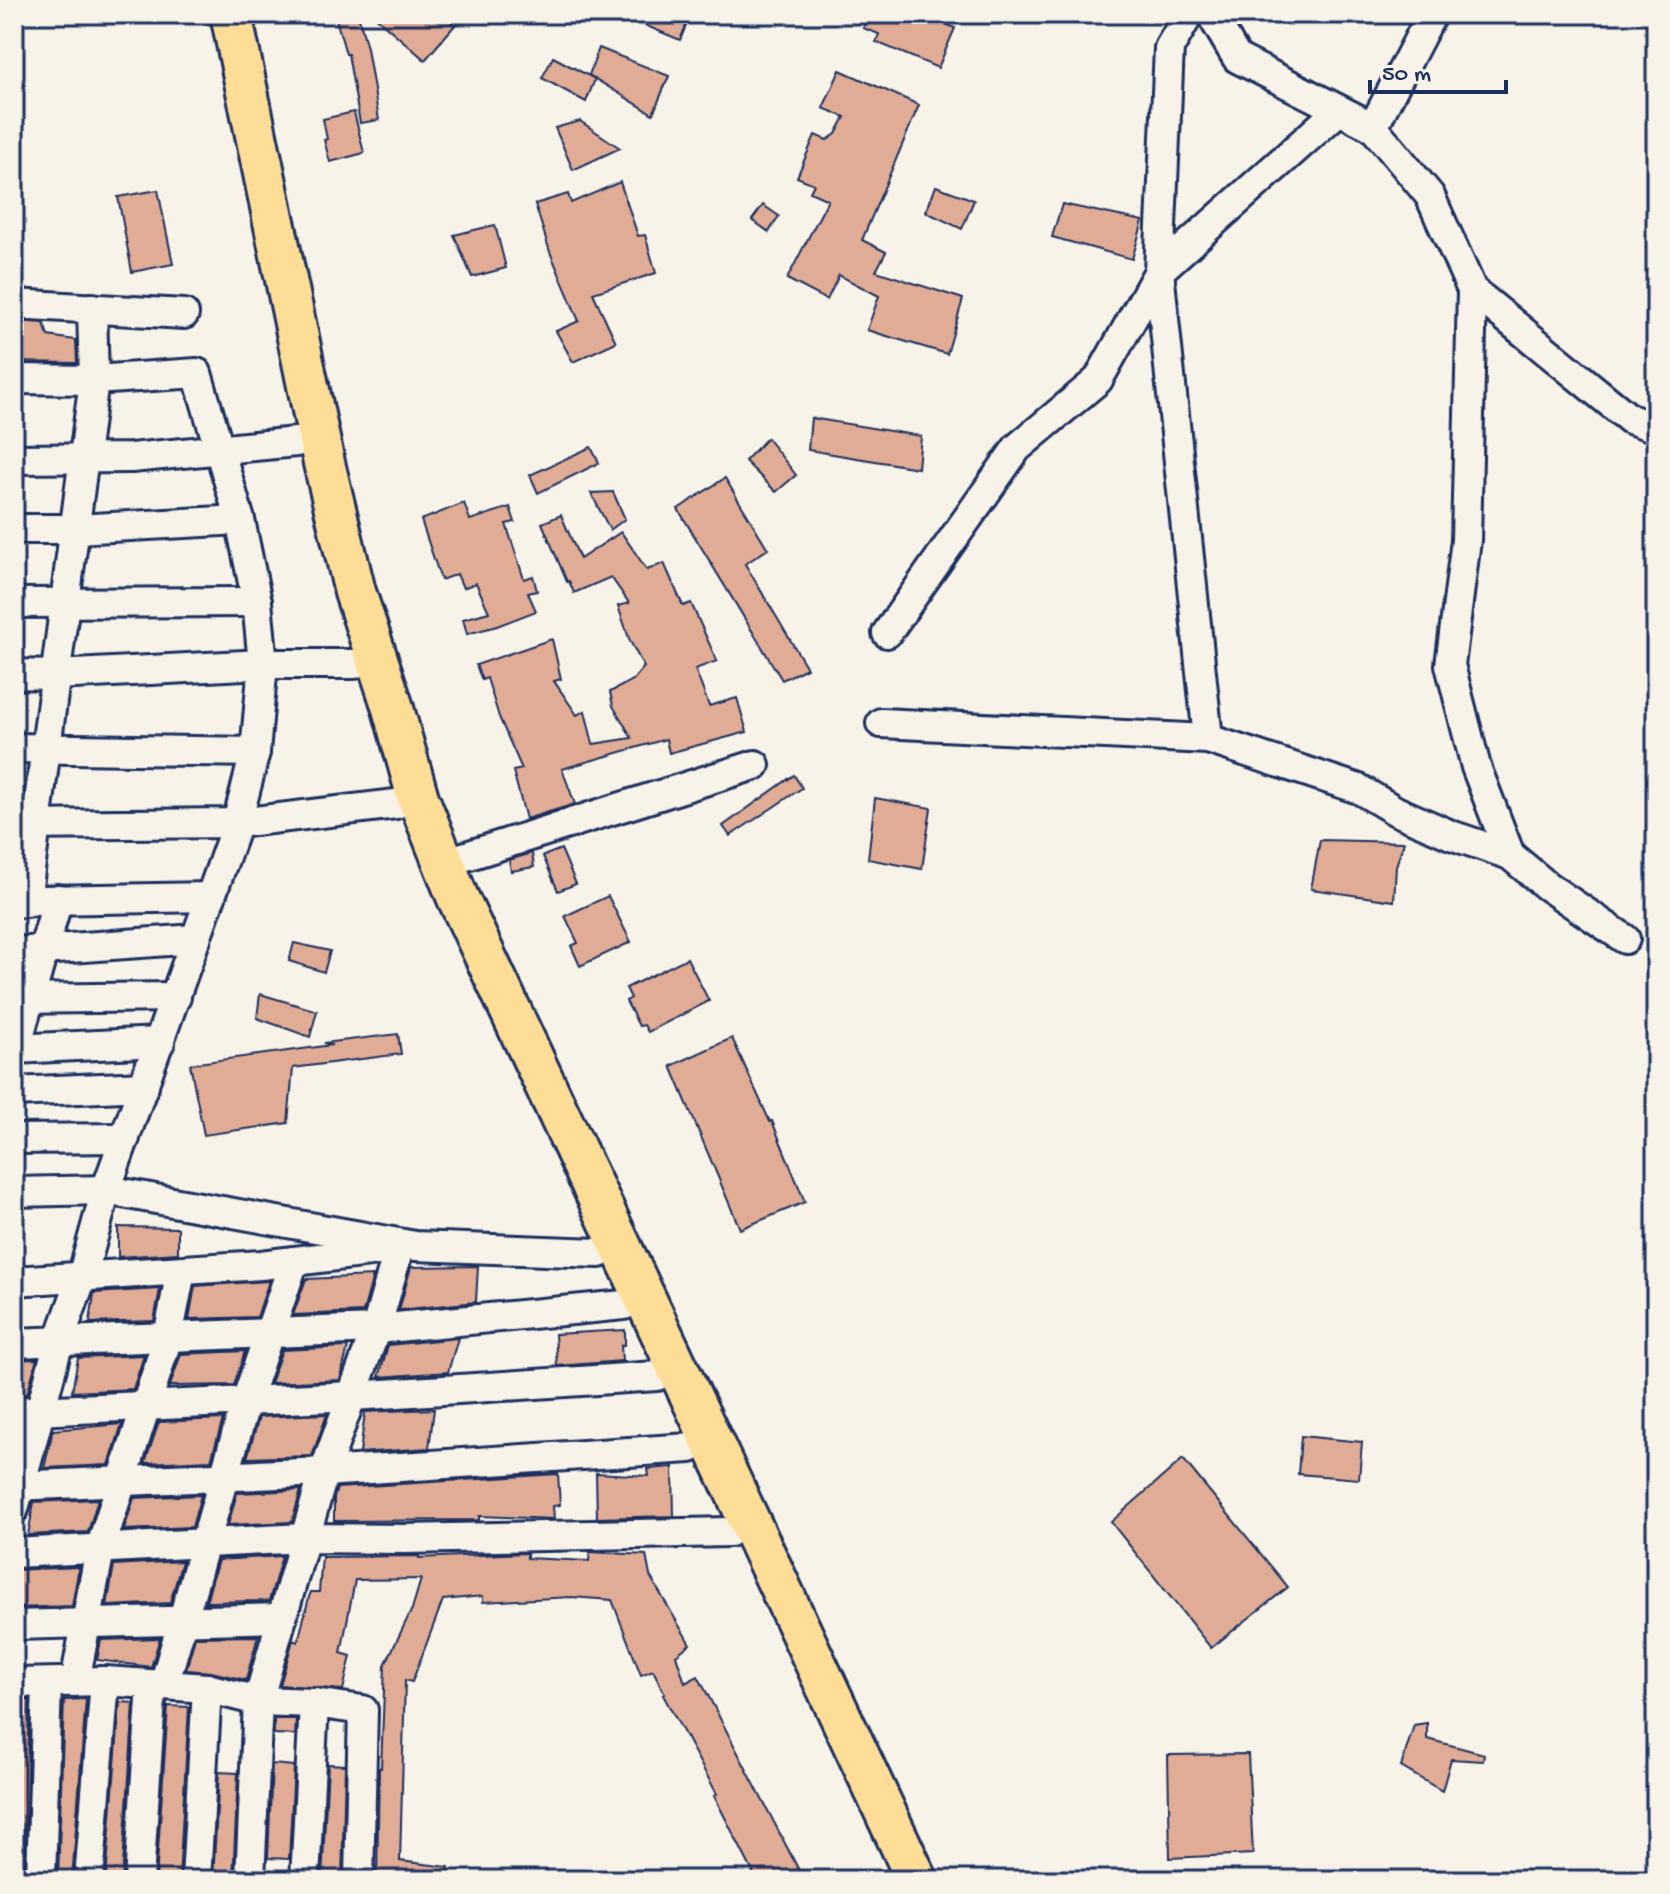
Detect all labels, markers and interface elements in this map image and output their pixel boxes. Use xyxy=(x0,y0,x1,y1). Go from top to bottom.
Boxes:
scale bar xyxy=(1370,44,1506,94)
text: 50 m xyxy=(1382,61,1431,90)

